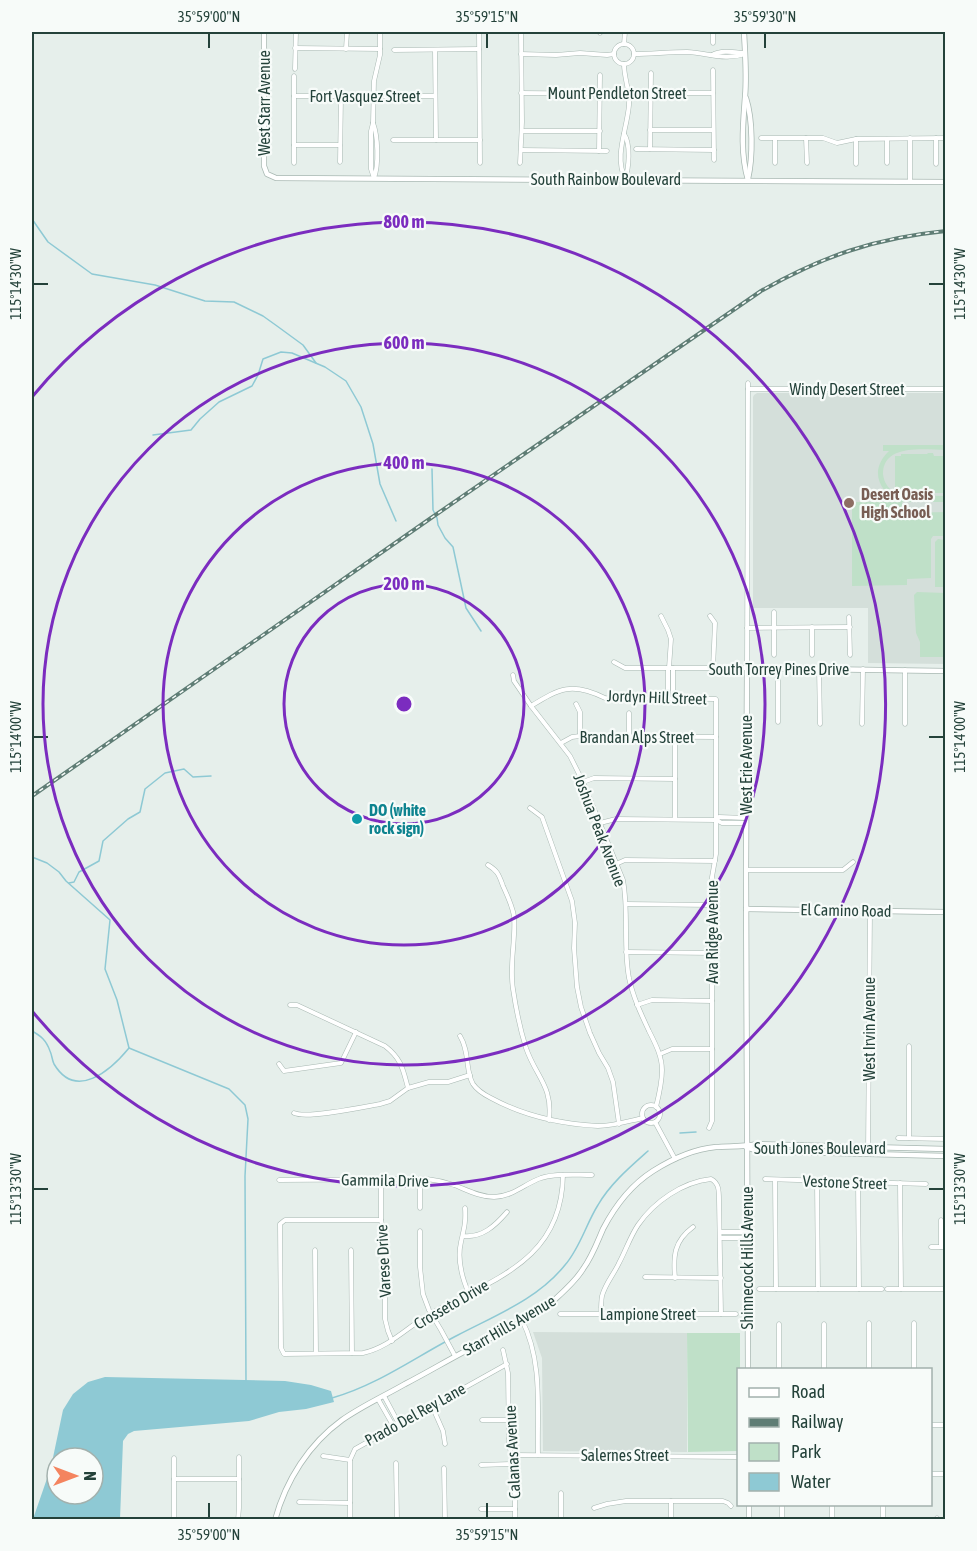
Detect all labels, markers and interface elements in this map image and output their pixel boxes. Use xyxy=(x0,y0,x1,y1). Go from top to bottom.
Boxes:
text: 35°59'00"N xyxy=(178,8,240,25)
text: 35°59'15"N xyxy=(456,8,518,25)
text: 35°59'30"N xyxy=(734,8,796,25)
street label: West Starr Avenue xyxy=(255,50,273,156)
street label: Mount Pendleton Street xyxy=(547,84,687,102)
street label: Fort Vasquez Street xyxy=(309,87,421,106)
street label: South Rainbow Boulevard xyxy=(531,170,681,188)
text: 800 m xyxy=(384,211,424,232)
text: 115°14'30"W xyxy=(7,248,24,320)
text: 115°14'30"W xyxy=(951,248,968,320)
text: 600 m xyxy=(384,332,424,353)
street label: Windy Desert Street xyxy=(789,380,905,399)
text: 400 m xyxy=(383,452,424,473)
place label: Desert Oasis High School xyxy=(861,485,934,521)
marker: Desert Oasis High School xyxy=(842,496,856,510)
text: 200 m xyxy=(384,573,424,594)
street label: South Torrey Pines Drive xyxy=(709,660,849,679)
street label: Jordyn Hill Street xyxy=(607,686,708,709)
centre of rings xyxy=(394,694,414,714)
text: 115°14'00"W xyxy=(7,701,24,773)
text: 115°14'00"W xyxy=(951,701,968,773)
street label: West Erie Avenue xyxy=(737,715,755,815)
street label: Brandan Alps Street xyxy=(580,728,695,747)
street label: Joshua Peak Avenue xyxy=(570,771,630,889)
place label: DO (white rock sign) xyxy=(369,801,426,837)
marker: DO (white rock sign) xyxy=(350,812,364,826)
street label: Ava Ridge Avenue xyxy=(703,880,722,984)
street label: El Camino Road xyxy=(800,900,892,920)
street label: West Irvin Avenue xyxy=(860,977,878,1081)
street label: South Jones Boulevard xyxy=(754,1139,886,1157)
text: 115°13'30"W xyxy=(7,1153,24,1225)
text: 115°13'30"W xyxy=(951,1153,968,1225)
street label: Gammila Drive xyxy=(341,1170,429,1190)
street label: Vestone Street xyxy=(802,1172,888,1192)
street label: Shinnecock Hills Avenue xyxy=(738,1186,756,1330)
street label: Varese Drive xyxy=(372,1224,394,1298)
street label: Crosseto Drive xyxy=(410,1275,492,1333)
street label: Starr Hills Avenue xyxy=(459,1291,559,1359)
street label: Lampione Street xyxy=(600,1305,697,1324)
legend xyxy=(737,1368,932,1506)
street label: Prado Del Rey Lane xyxy=(362,1379,469,1450)
text: Road xyxy=(791,1381,825,1402)
street label: Calanas Avenue xyxy=(501,1405,523,1499)
text: Railway xyxy=(791,1411,843,1432)
text: Park xyxy=(791,1441,821,1462)
north arrow xyxy=(45,1446,105,1506)
street label: Salernes Street xyxy=(581,1446,669,1464)
text: N xyxy=(81,1471,99,1481)
text: Water xyxy=(791,1471,831,1492)
text: 35°59'00"N xyxy=(178,1526,240,1543)
text: 35°59'15"N xyxy=(456,1526,518,1543)

